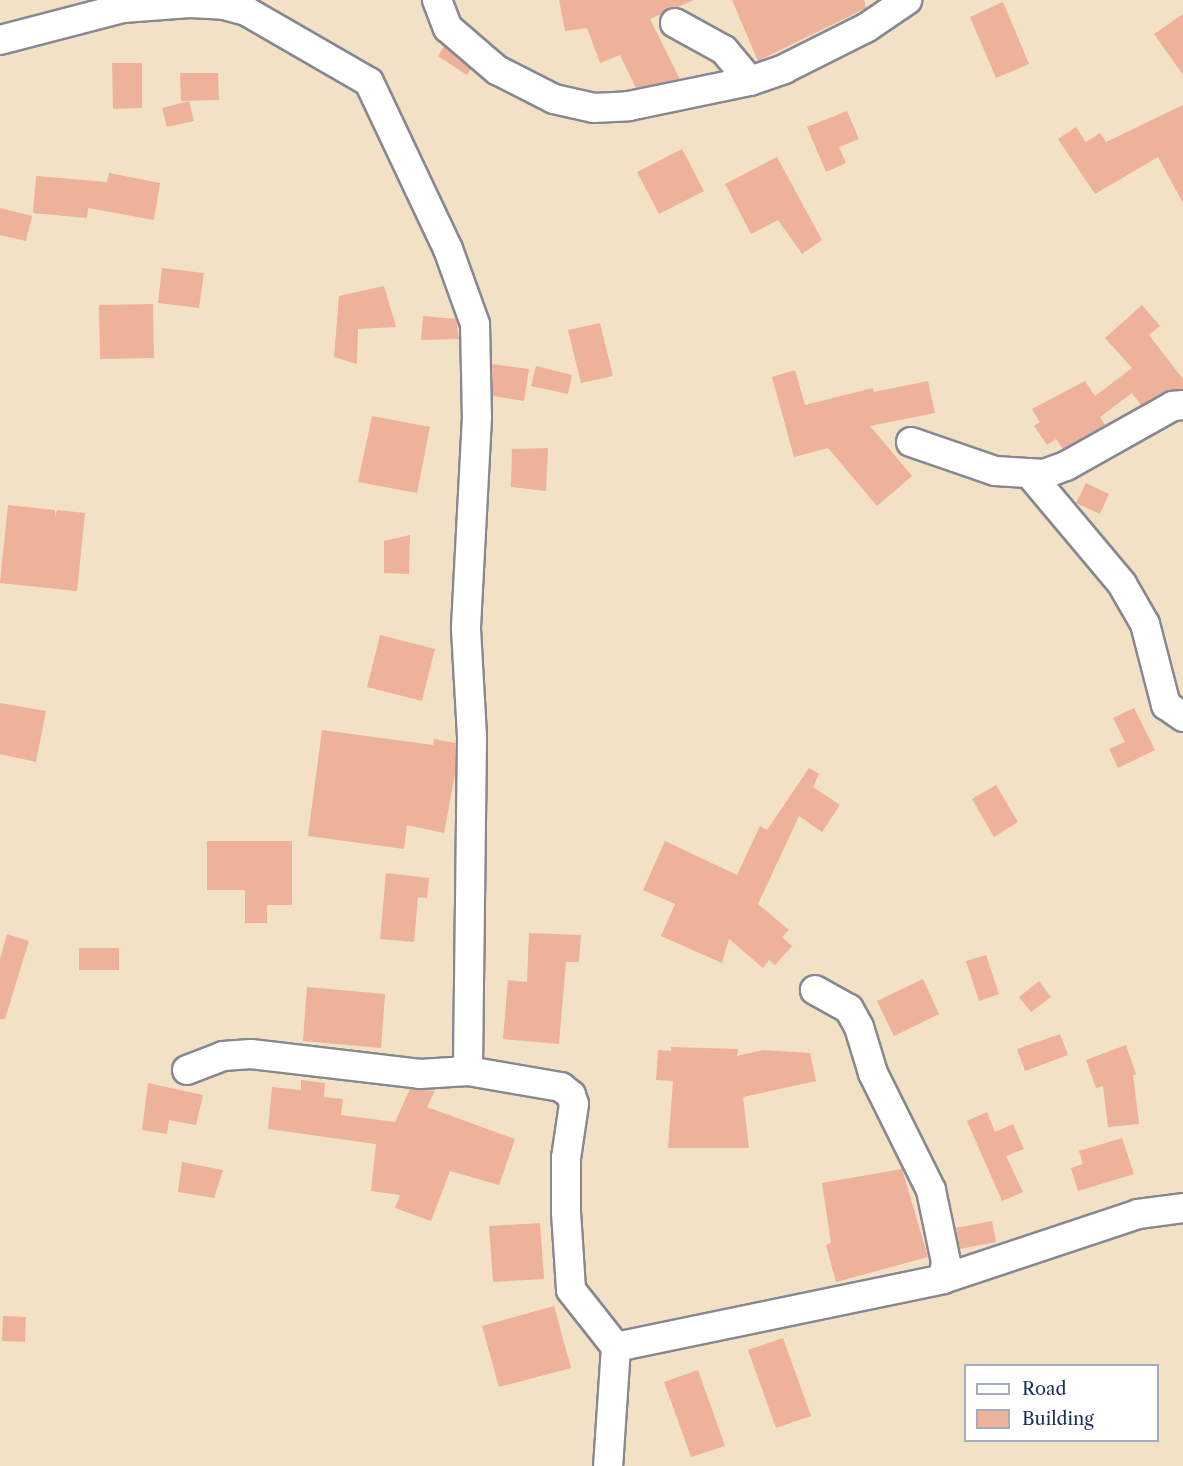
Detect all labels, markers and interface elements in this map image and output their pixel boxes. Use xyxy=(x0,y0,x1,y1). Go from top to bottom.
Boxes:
legend xyxy=(964,1364,1159,1442)
text: Road xyxy=(1022,1378,1067,1400)
text: Building xyxy=(1022,1408,1094,1430)

